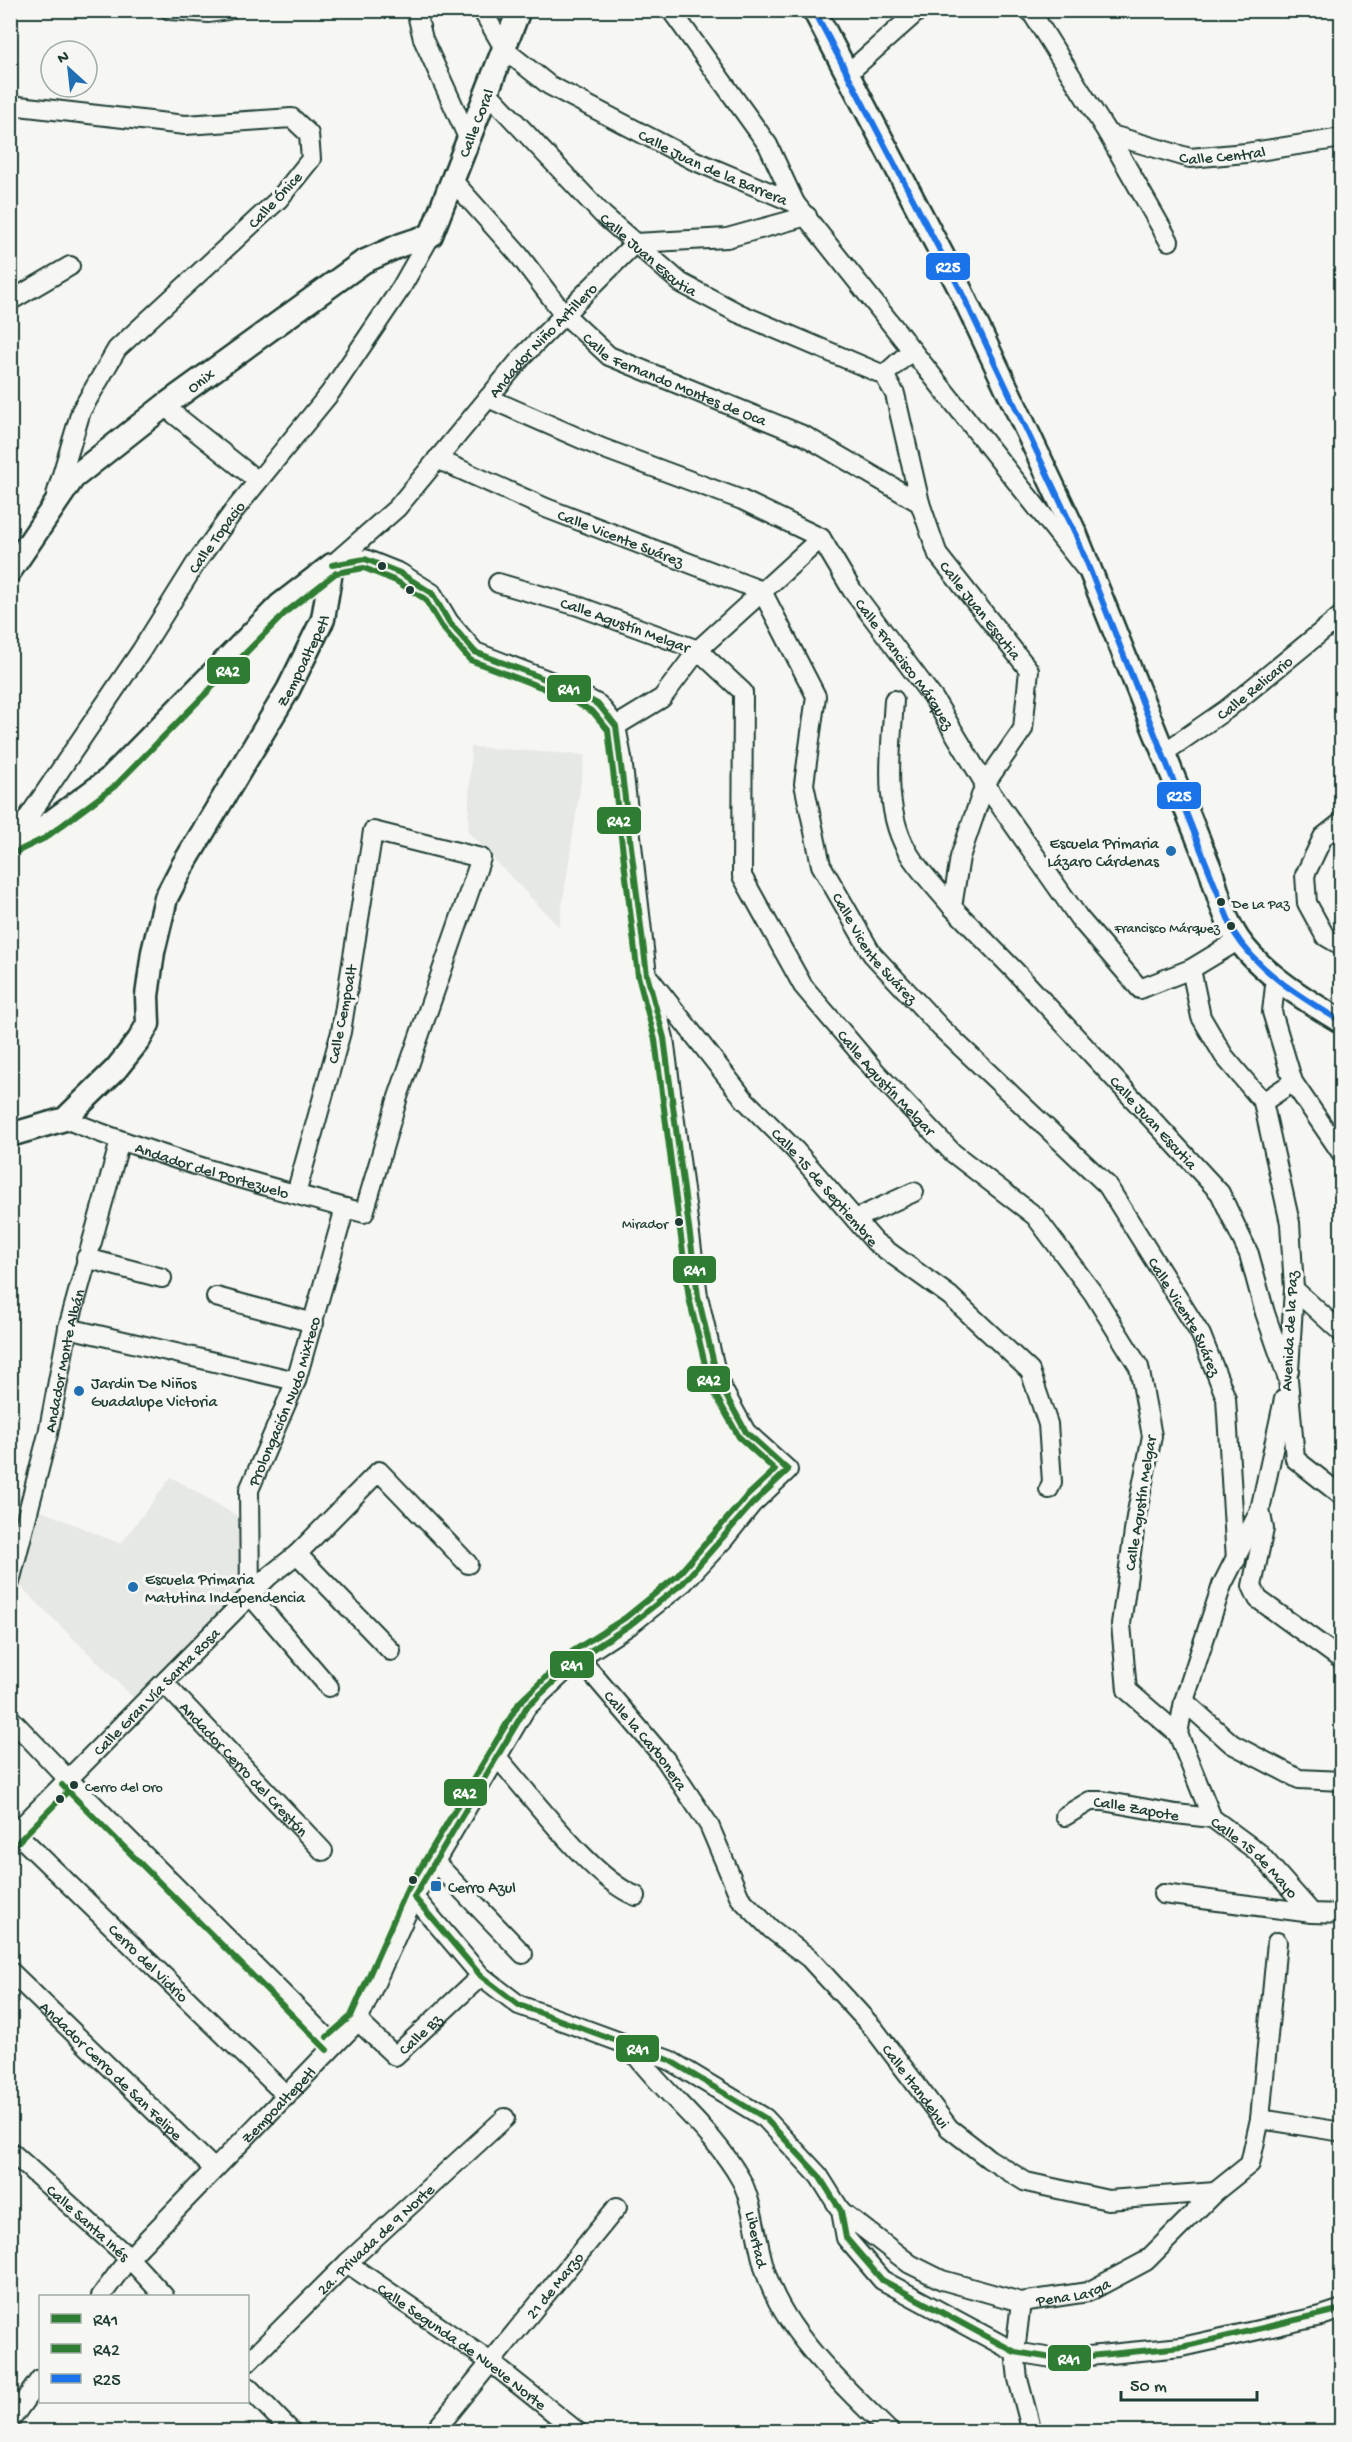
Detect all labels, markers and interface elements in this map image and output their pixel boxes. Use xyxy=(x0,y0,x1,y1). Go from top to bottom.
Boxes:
north arrow xyxy=(39,39,99,99)
text: N xyxy=(55,48,73,70)
street label: Calle Coral xyxy=(456,87,500,161)
street label: Calle Juan de la Barrera xyxy=(634,127,791,212)
street label: Calle Central xyxy=(1176,144,1267,171)
street label: Calle Ónice xyxy=(245,168,308,234)
street label: Calle Juan Escutia xyxy=(594,210,700,303)
line badge: R25 xyxy=(925,252,971,281)
text: R25 xyxy=(935,260,961,279)
street label: Andador Niño Artillero xyxy=(486,280,603,403)
street label: Calle Fernando Montes de Oca xyxy=(577,330,769,433)
street label: Onix xyxy=(185,366,220,399)
street label: Calle Topacio xyxy=(186,498,251,578)
street label: Calle Vicente Suárez xyxy=(554,507,687,573)
street label: Calle Juan Escutia xyxy=(934,559,1024,666)
unlabelled marker xyxy=(376,560,388,572)
unlabelled marker xyxy=(404,584,416,596)
street label: Calle Agustín Melgar xyxy=(558,595,693,660)
street label: Calle Francisco Márquez xyxy=(849,596,957,735)
street label: Zempoaltepetl xyxy=(274,615,336,711)
street label: Calle Relicario xyxy=(1214,653,1298,726)
line badge: R42 xyxy=(206,656,251,685)
text: R42 xyxy=(215,664,240,683)
line badge: R41 xyxy=(546,674,592,703)
text: R41 xyxy=(557,682,580,701)
line badge: R25 xyxy=(1156,781,1202,810)
text: R25 xyxy=(1166,789,1192,808)
line badge: R42 xyxy=(596,806,642,835)
text: R42 xyxy=(606,814,631,833)
place label: Escuela Primaria Lázaro Cárdenas xyxy=(1047,836,1160,873)
marker: Escuela Primaria Lázaro Cárdenas xyxy=(1164,844,1178,858)
street label: Calle Vicente Suárez xyxy=(826,890,921,1010)
marker: De La Paz xyxy=(1215,896,1227,908)
place label: De La Paz xyxy=(1231,897,1290,914)
marker: Francisco Márquez xyxy=(1225,920,1237,932)
place label: Francisco Márquez xyxy=(1113,921,1221,938)
street label: Calle Cempoalt xyxy=(326,962,364,1066)
street label: Calle Agustín Melgar xyxy=(831,1027,939,1142)
street label: Calle Juan Escutia xyxy=(1104,1073,1200,1176)
street label: Calle 15 de Septiembre xyxy=(765,1125,881,1252)
street label: Andador del Portezuelo xyxy=(132,1140,291,1205)
marker: Mirador xyxy=(673,1216,685,1228)
place label: Mirador xyxy=(622,1217,669,1234)
line badge: R41 xyxy=(672,1255,717,1284)
street label: Calle Vicente Suárez xyxy=(1142,1255,1223,1381)
text: R41 xyxy=(683,1263,706,1282)
street label: Avenida de la Paz xyxy=(1279,1270,1304,1392)
street label: Andador Monte Albán xyxy=(43,1287,91,1434)
street label: Prolongación Nudo Mixteco xyxy=(245,1315,327,1491)
line badge: R42 xyxy=(686,1365,731,1393)
text: R42 xyxy=(696,1373,721,1392)
place label: Jardin De Niños Guadalupe Victoria xyxy=(91,1376,218,1413)
marker: Jardin De Niños Guadalupe Victoria xyxy=(72,1384,86,1398)
street label: Calle Agustín Melgar xyxy=(1122,1433,1163,1572)
place label: Escuela Primaria Matutina Independencia xyxy=(145,1572,306,1609)
marker: Escuela Primaria Matutina Independencia xyxy=(126,1580,140,1594)
street label: Calle Gran Vía Santa Rosa xyxy=(91,1624,226,1761)
line badge: R41 xyxy=(549,1650,595,1679)
text: R41 xyxy=(560,1658,583,1677)
street label: Calle la Carbonera xyxy=(598,1688,690,1796)
street label: Andador Cerro del Crestón xyxy=(174,1699,311,1842)
line badge: R42 xyxy=(443,1778,488,1807)
marker: Cerro del Oro xyxy=(68,1779,80,1791)
place label: Cerro del Oro xyxy=(85,1780,163,1797)
text: R42 xyxy=(452,1786,477,1805)
unlabelled marker xyxy=(54,1793,66,1805)
street label: Calle Zapote xyxy=(1093,1795,1181,1827)
street label: Calle 15 de Mayo xyxy=(1206,1814,1301,1904)
unlabelled marker xyxy=(407,1874,419,1886)
marker: Cerro Azul xyxy=(429,1879,443,1893)
place label: Cerro Azul xyxy=(448,1880,516,1899)
street label: Cerro del Vidrio xyxy=(103,1921,191,2008)
street label: Andador Cerro de San Felipe xyxy=(34,1999,185,2146)
street label: Calle Bz xyxy=(396,2011,448,2061)
line badge: R41 xyxy=(615,2034,660,2063)
text: R41 xyxy=(626,2042,649,2061)
street label: Calle Itandehui xyxy=(876,2042,952,2133)
street label: Zempoaltepetl xyxy=(239,2064,322,2149)
street label: 2a. Privada de 9 Norte xyxy=(314,2181,440,2300)
street label: Calle Santa Inés xyxy=(41,2182,133,2268)
street label: Libertad xyxy=(739,2210,770,2272)
street label: 21 de Marzo xyxy=(524,2250,589,2324)
street label: Pena Larga xyxy=(1034,2275,1116,2313)
street label: Calle Segunda de Nueve Norte xyxy=(372,2281,549,2416)
legend xyxy=(39,2295,249,2403)
text: R41 xyxy=(93,2311,118,2332)
text: R42 xyxy=(93,2341,120,2362)
line badge: R41 xyxy=(1047,2344,1092,2372)
text: R41 xyxy=(1057,2352,1080,2371)
scale bar xyxy=(1121,2364,1258,2402)
text: R25 xyxy=(93,2371,121,2392)
text: 50 m xyxy=(1130,2377,1167,2398)

